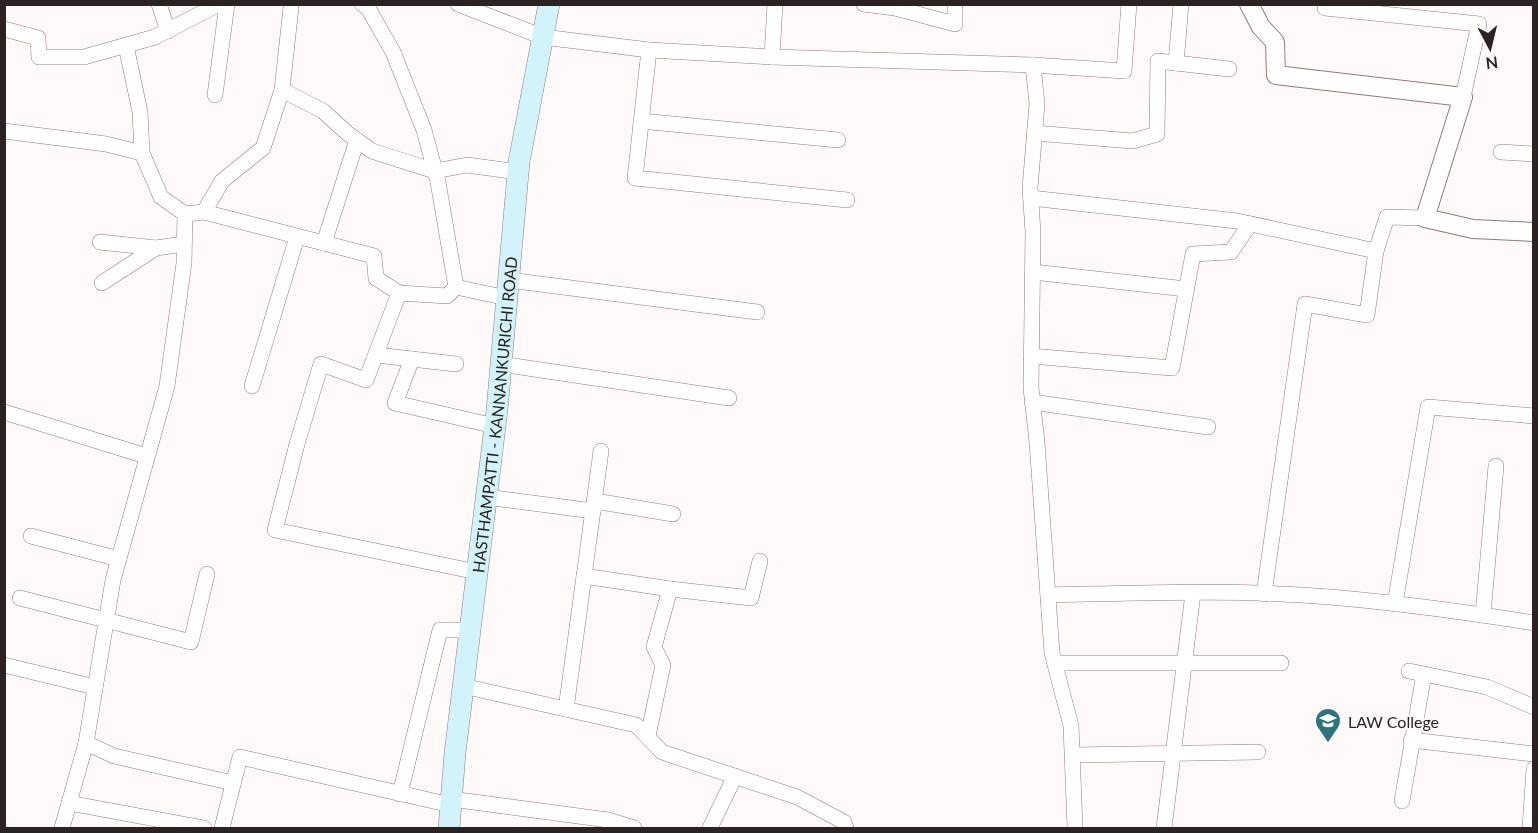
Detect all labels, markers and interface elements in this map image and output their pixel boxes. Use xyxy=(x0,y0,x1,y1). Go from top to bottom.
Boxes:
north arrow xyxy=(1460,18,1520,78)
text: N xyxy=(1485,53,1499,74)
street label: HASTHAMPATTI - KANNANKURICHI ROAD xyxy=(468,256,520,574)
school or university icon: LAW College xyxy=(1313,706,1343,744)
place label: LAW College xyxy=(1348,712,1439,731)

